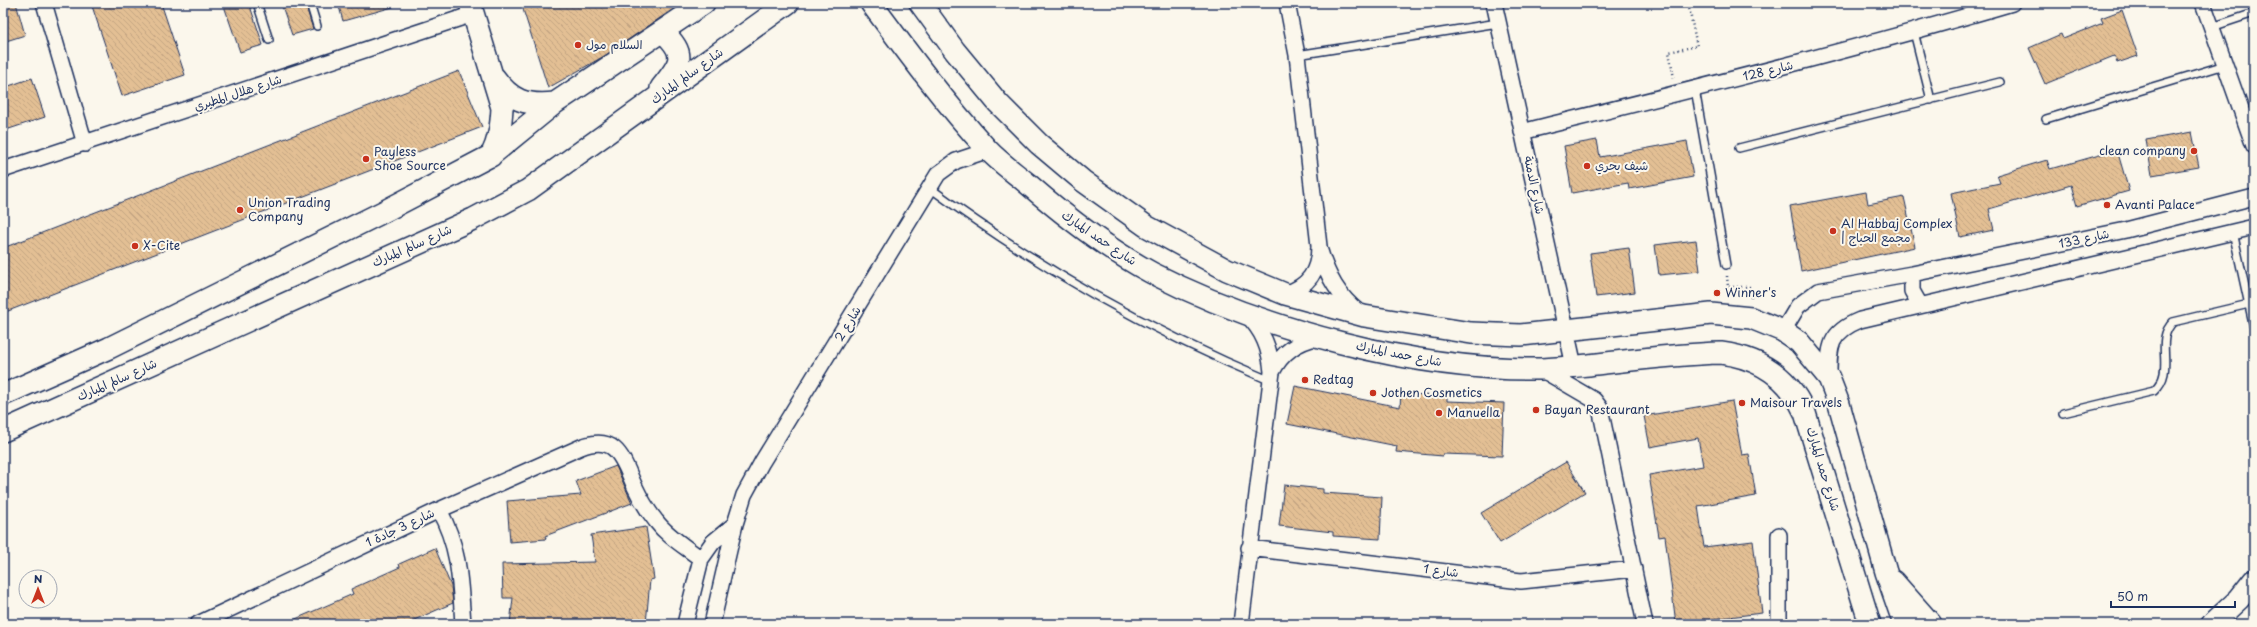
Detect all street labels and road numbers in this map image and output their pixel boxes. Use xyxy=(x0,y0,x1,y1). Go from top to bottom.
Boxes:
street label: شارع سالم المبارك xyxy=(647,43,727,109)
street label: شارع 128 xyxy=(1741,55,1795,86)
street label: شارع هلال المطيري xyxy=(192,69,284,116)
street label: شارع الدمنة xyxy=(1519,154,1550,216)
street label: شارع حمد المبارك xyxy=(1058,205,1141,270)
street label: شارع سالم المبارك xyxy=(369,219,455,273)
street label: شارع 133 xyxy=(2057,224,2111,253)
street label: شارع 2 xyxy=(830,302,866,345)
street label: شارع حمد المبارك xyxy=(1355,336,1444,371)
street label: شارع سالم المبارك xyxy=(74,353,160,407)
street label: شارع حمد المبارك xyxy=(1802,424,1845,513)
street label: شارع 3 جادة 1 xyxy=(362,503,437,552)
street label: شارع 1 xyxy=(1422,559,1460,582)

